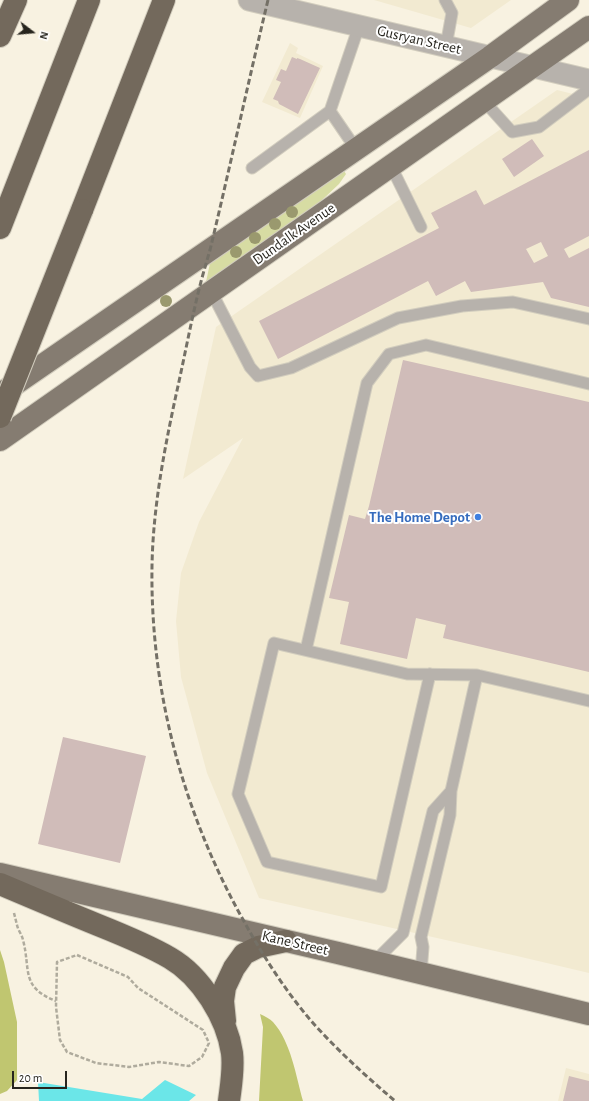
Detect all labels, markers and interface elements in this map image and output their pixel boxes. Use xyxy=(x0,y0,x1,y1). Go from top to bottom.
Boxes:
north arrow xyxy=(12,12,52,52)
street label: Gusryan Street xyxy=(375,22,463,58)
text: N xyxy=(38,30,50,41)
street label: Dundalk Avenue xyxy=(249,199,339,269)
place label: The Home Depot xyxy=(369,508,470,526)
marker: The Home Depot xyxy=(473,512,483,522)
street label: Kane Street xyxy=(260,927,330,959)
scale bar xyxy=(14,1063,69,1089)
text: 20 m xyxy=(19,1072,42,1084)

